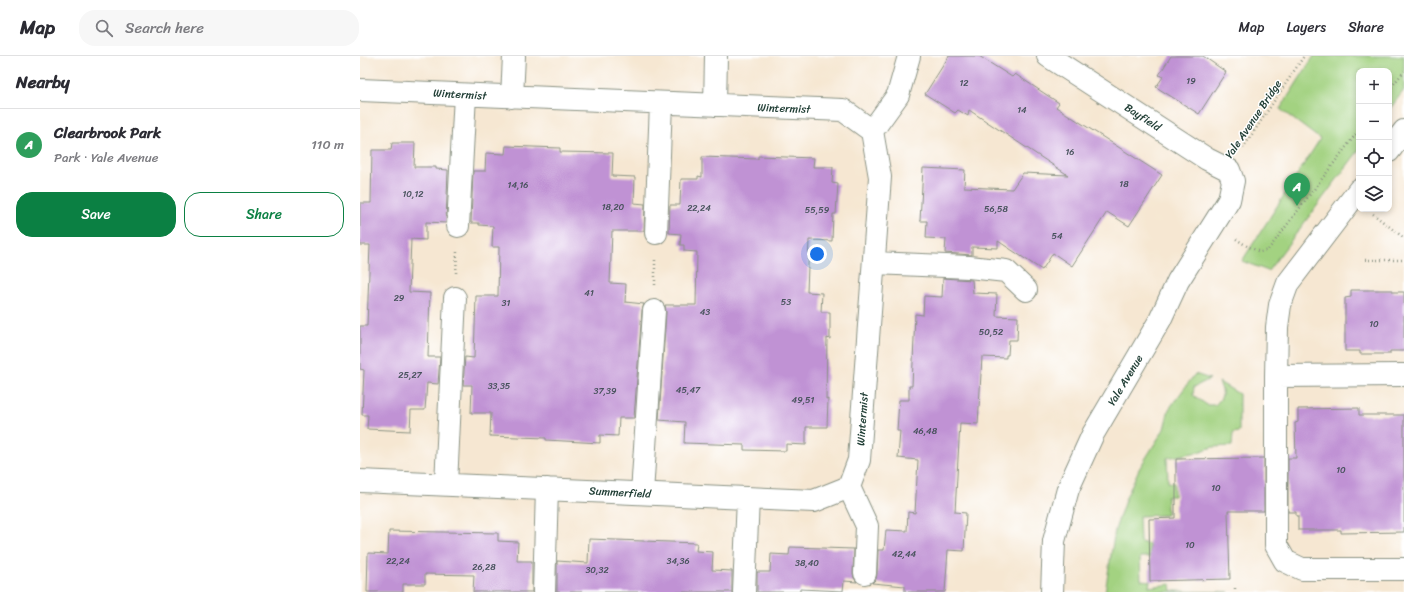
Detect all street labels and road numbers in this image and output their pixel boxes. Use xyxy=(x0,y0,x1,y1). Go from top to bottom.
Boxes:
street label: Yale Avenue Bridge xyxy=(1220,76,1287,163)
street label: Wintermist xyxy=(433,84,488,105)
street label: Wintermist xyxy=(757,98,812,119)
street label: Bayfield xyxy=(1120,98,1166,137)
street label: Yale Avenue xyxy=(1103,351,1148,410)
street label: Wintermist xyxy=(851,391,874,446)
street label: Summerfield xyxy=(588,481,653,504)

